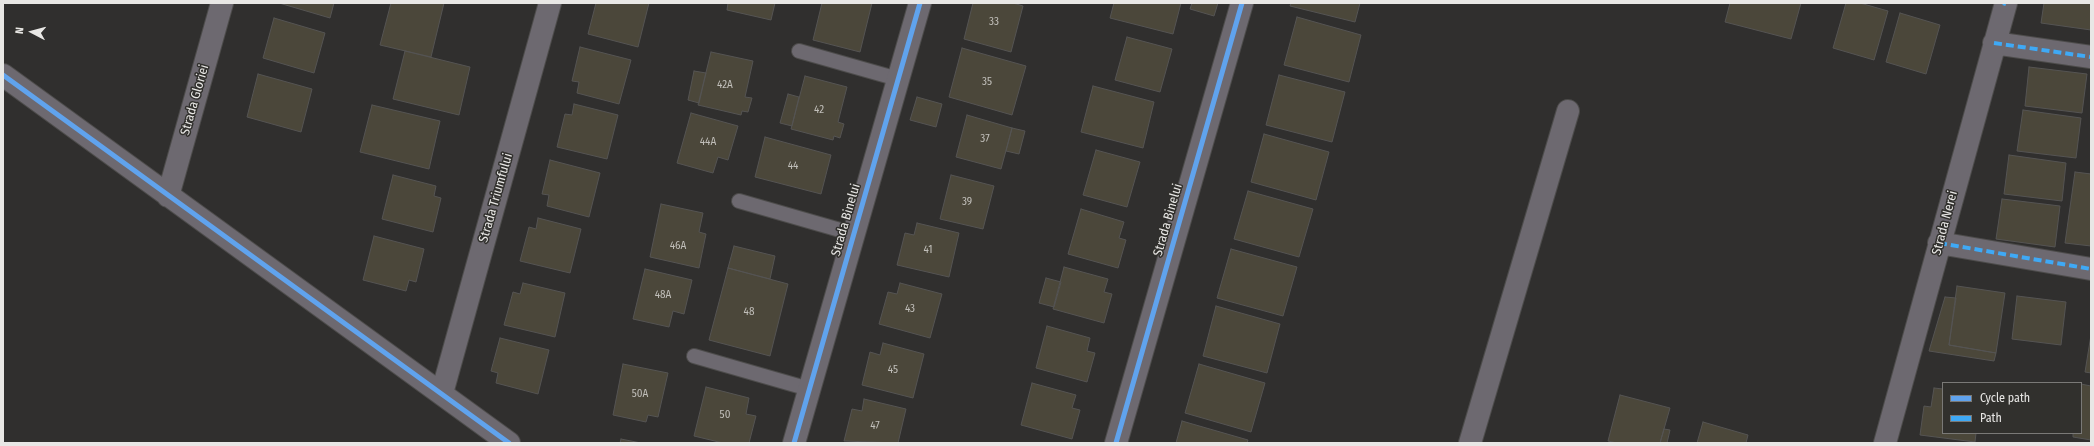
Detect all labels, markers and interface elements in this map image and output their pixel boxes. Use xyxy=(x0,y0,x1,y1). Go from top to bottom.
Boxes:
north arrow xyxy=(12,12,52,52)
house number: 33 xyxy=(989,15,999,29)
text: N xyxy=(13,27,26,35)
street label: Strada Gloriei xyxy=(177,63,213,137)
house number: 35 xyxy=(982,75,992,89)
house number: 42A xyxy=(717,78,733,92)
house number: 42 xyxy=(814,103,824,117)
house number: 37 xyxy=(980,132,990,146)
house number: 44A xyxy=(700,135,716,149)
street label: Strada Triumfului xyxy=(476,152,516,244)
house number: 44 xyxy=(788,159,798,173)
street label: Strada Binelui xyxy=(828,182,864,258)
street label: Strada Binelui xyxy=(1150,182,1186,258)
street label: Strada Nerei xyxy=(1929,189,1961,257)
house number: 39 xyxy=(962,195,972,209)
house number: 46A xyxy=(670,239,686,253)
house number: 41 xyxy=(923,243,933,257)
house number: 48A xyxy=(655,288,671,302)
house number: 43 xyxy=(905,302,915,316)
house number: 48 xyxy=(744,305,754,319)
house number: 45 xyxy=(888,363,898,377)
legend xyxy=(1942,382,2082,434)
house number: 50A xyxy=(632,387,648,401)
text: Cycle path xyxy=(1980,391,2030,405)
house number: 50 xyxy=(720,408,730,422)
text: Path xyxy=(1980,411,2002,425)
house number: 47 xyxy=(870,419,880,433)

